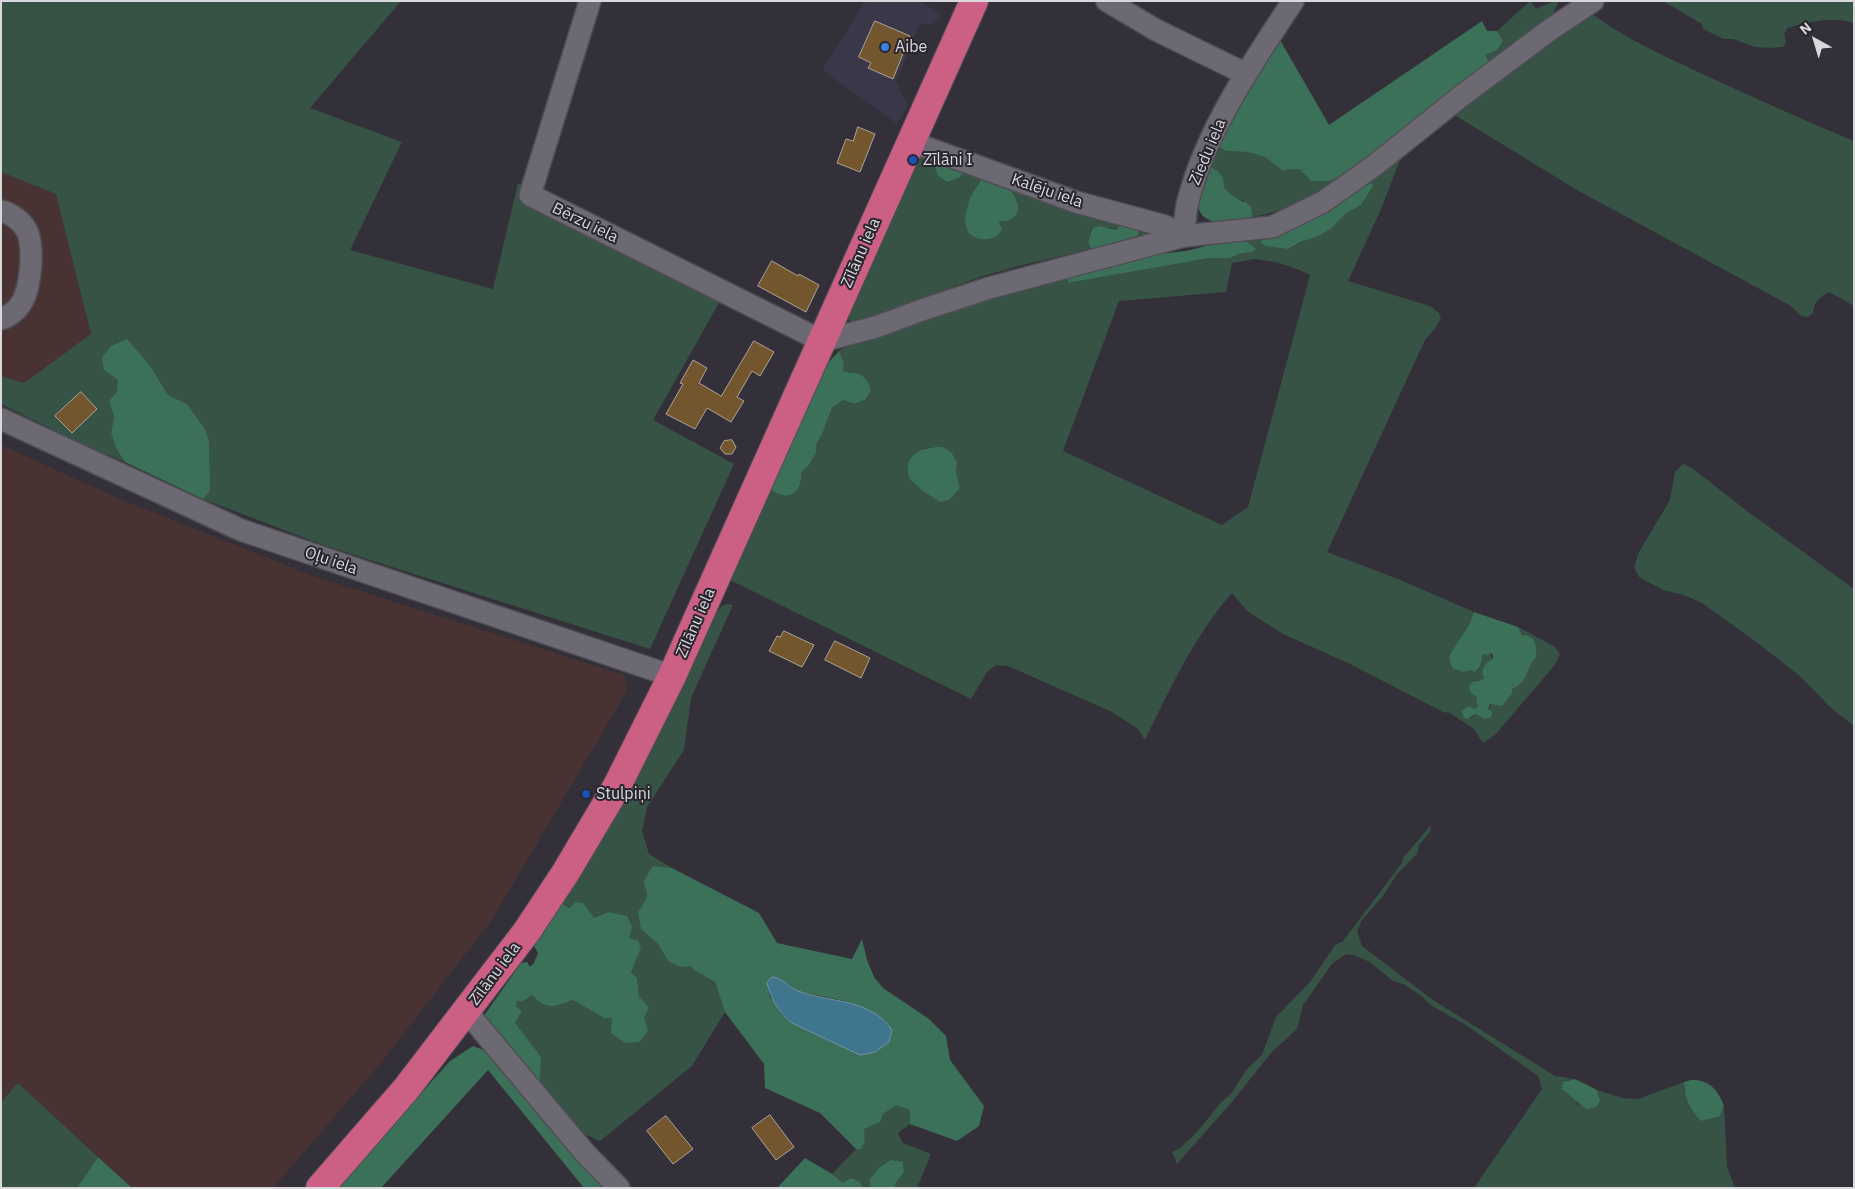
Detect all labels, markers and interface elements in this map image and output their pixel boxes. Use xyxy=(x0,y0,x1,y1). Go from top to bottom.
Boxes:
north arrow xyxy=(1790,15,1840,65)
text: N xyxy=(1796,18,1815,39)
place label: Aibe xyxy=(895,37,927,57)
marker: Aibe xyxy=(879,41,891,53)
street label: Ziedu iela xyxy=(1186,116,1230,188)
place label: Zīlāni I xyxy=(923,150,973,170)
marker: Zīlāni I xyxy=(907,154,919,166)
street label: Kalēju iela xyxy=(1009,170,1085,212)
street label: Bērzu iela xyxy=(549,199,621,247)
street label: Zīlānu iela xyxy=(837,215,885,291)
street label: Oļu iela xyxy=(302,543,360,579)
street label: Zīlānu iela xyxy=(672,585,720,661)
place label: Stulpiņi xyxy=(596,784,651,804)
marker: Stulpiņi xyxy=(580,788,592,800)
street label: Zīlānu iela xyxy=(465,939,525,1009)

